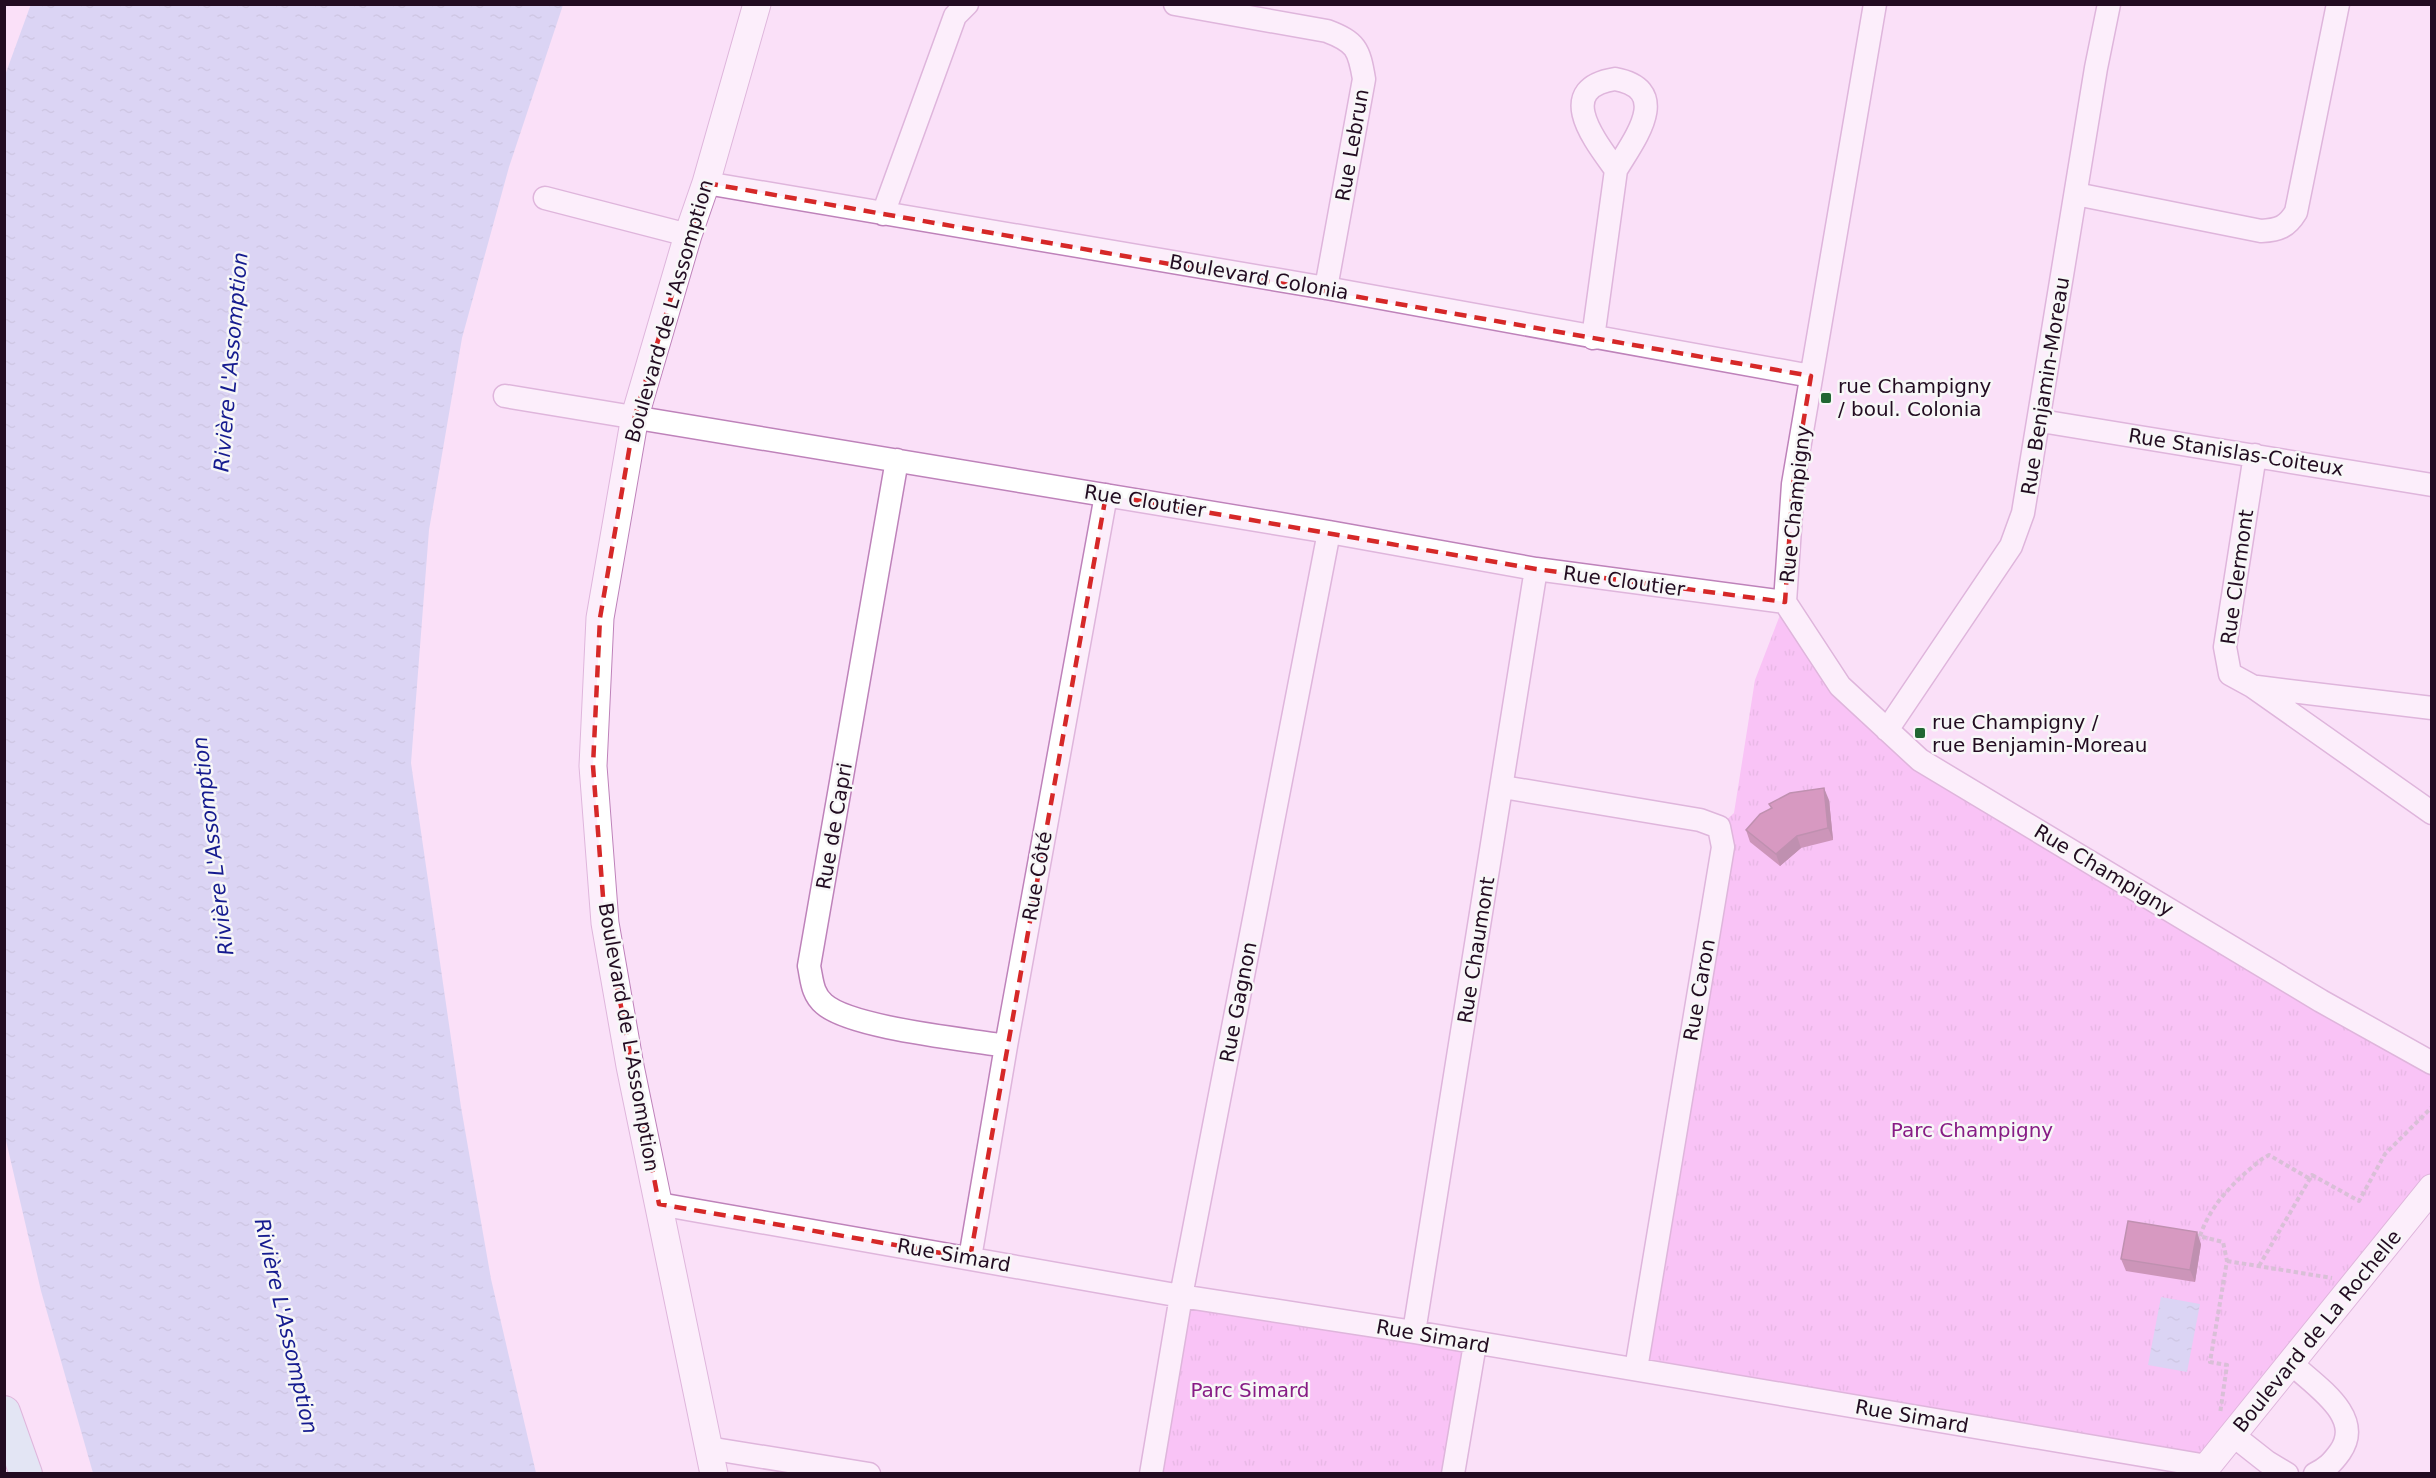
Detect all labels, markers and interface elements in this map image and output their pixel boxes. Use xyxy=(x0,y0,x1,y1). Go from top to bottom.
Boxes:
street label: Rue Lebrun xyxy=(1330,87,1374,203)
street label: Boulevard de L'Assomption xyxy=(620,177,718,445)
street label: Boulevard Colonia xyxy=(1167,249,1351,305)
water label: Rivière L'Assomption xyxy=(209,251,253,473)
street label: Rue Benjamin-Moreau xyxy=(2016,275,2074,497)
place label: rue Champigny / boul. Colonia xyxy=(1838,374,1992,421)
marker: rue Champigny / boul. Colonia xyxy=(1819,391,1833,405)
street label: Rue Stanislas-Coiteux xyxy=(2127,423,2346,481)
street label: Rue Champigny xyxy=(1775,424,1815,584)
street label: Rue Cloutier xyxy=(1083,480,1208,523)
street label: Rue Clermont xyxy=(2216,508,2258,646)
street label: Rue Cloutier xyxy=(1562,561,1687,602)
place label: rue Champigny / rue Benjamin-Moreau xyxy=(1932,710,2148,757)
marker: rue Champigny / rue Benjamin-Moreau xyxy=(1913,726,1927,740)
water label: Rivière L'Assomption xyxy=(188,735,238,957)
street label: Rue de Capri xyxy=(811,761,857,891)
street label: Rue Champigny xyxy=(2030,819,2178,921)
street label: Rue Côté xyxy=(1017,829,1057,923)
street label: Rue Chaumont xyxy=(1453,875,1499,1025)
street label: Boulevard de L'Assomption xyxy=(593,901,665,1173)
street label: Rue Caron xyxy=(1678,937,1720,1043)
street label: Rue Gagnon xyxy=(1215,940,1261,1064)
park label: Parc Champigny xyxy=(1891,1118,2053,1142)
water label: Rivière L'Assomption xyxy=(250,1216,322,1436)
street label: Boulevard de La Rochelle xyxy=(2228,1225,2406,1437)
street label: Rue Simard xyxy=(895,1233,1013,1277)
street label: Rue Simard xyxy=(1374,1314,1492,1358)
park label: Parc Simard xyxy=(1190,1378,1310,1402)
street label: Rue Simard xyxy=(1853,1394,1971,1438)

